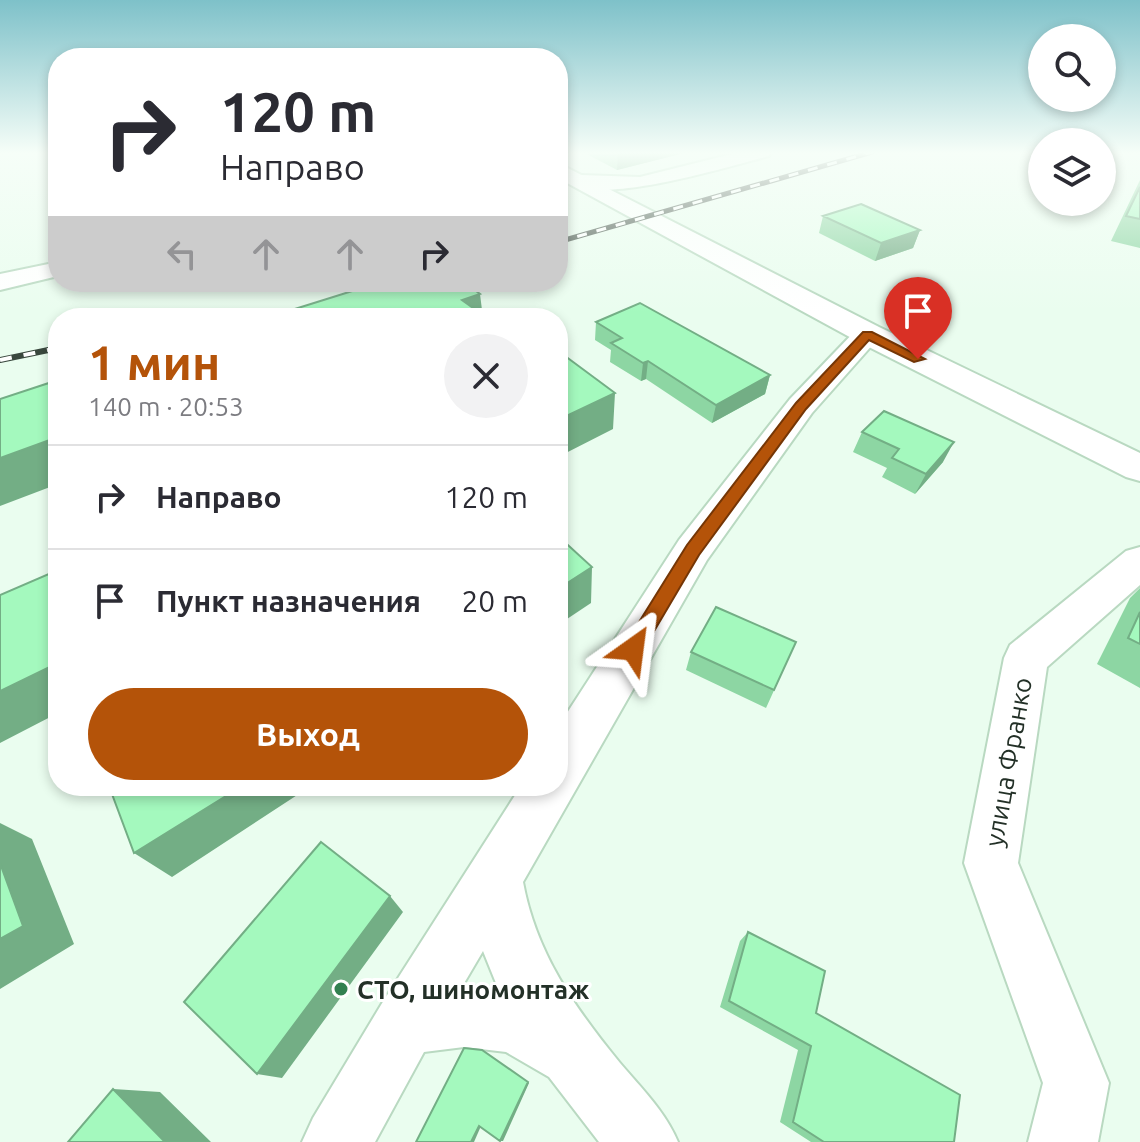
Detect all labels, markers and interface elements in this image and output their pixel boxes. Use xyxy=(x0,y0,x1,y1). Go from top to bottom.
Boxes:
map controls xyxy=(1028,24,1116,216)
button: search xyxy=(1028,24,1116,112)
icon: right xyxy=(88,80,192,184)
text: 120 m xyxy=(220,80,376,143)
button: layers xyxy=(1028,128,1116,216)
text: Направо xyxy=(220,146,365,187)
icon: left xyxy=(160,232,204,276)
icon: ahead xyxy=(244,232,288,276)
icon: ahead xyxy=(328,232,372,276)
icon: right xyxy=(412,232,456,276)
pin xyxy=(884,277,952,359)
icon: arrive xyxy=(896,289,940,333)
button: close xyxy=(444,334,528,418)
text: 1 мин xyxy=(88,335,220,389)
text: 140 m · 20:53 xyxy=(88,392,244,421)
icon: right xyxy=(88,475,132,519)
text: Направо xyxy=(156,480,282,514)
text: 120 m xyxy=(444,480,528,514)
icon: arrive xyxy=(88,579,132,623)
text: Пункт назначения xyxy=(156,584,421,618)
text: 20 m xyxy=(461,584,528,618)
position arrow xyxy=(591,607,675,691)
street label: улица Франко xyxy=(979,675,1037,849)
button: Выход xyxy=(88,688,528,780)
place label: СТО, шиномонтаж xyxy=(357,975,590,1004)
marker: СТО, шиномонтаж xyxy=(332,980,350,998)

